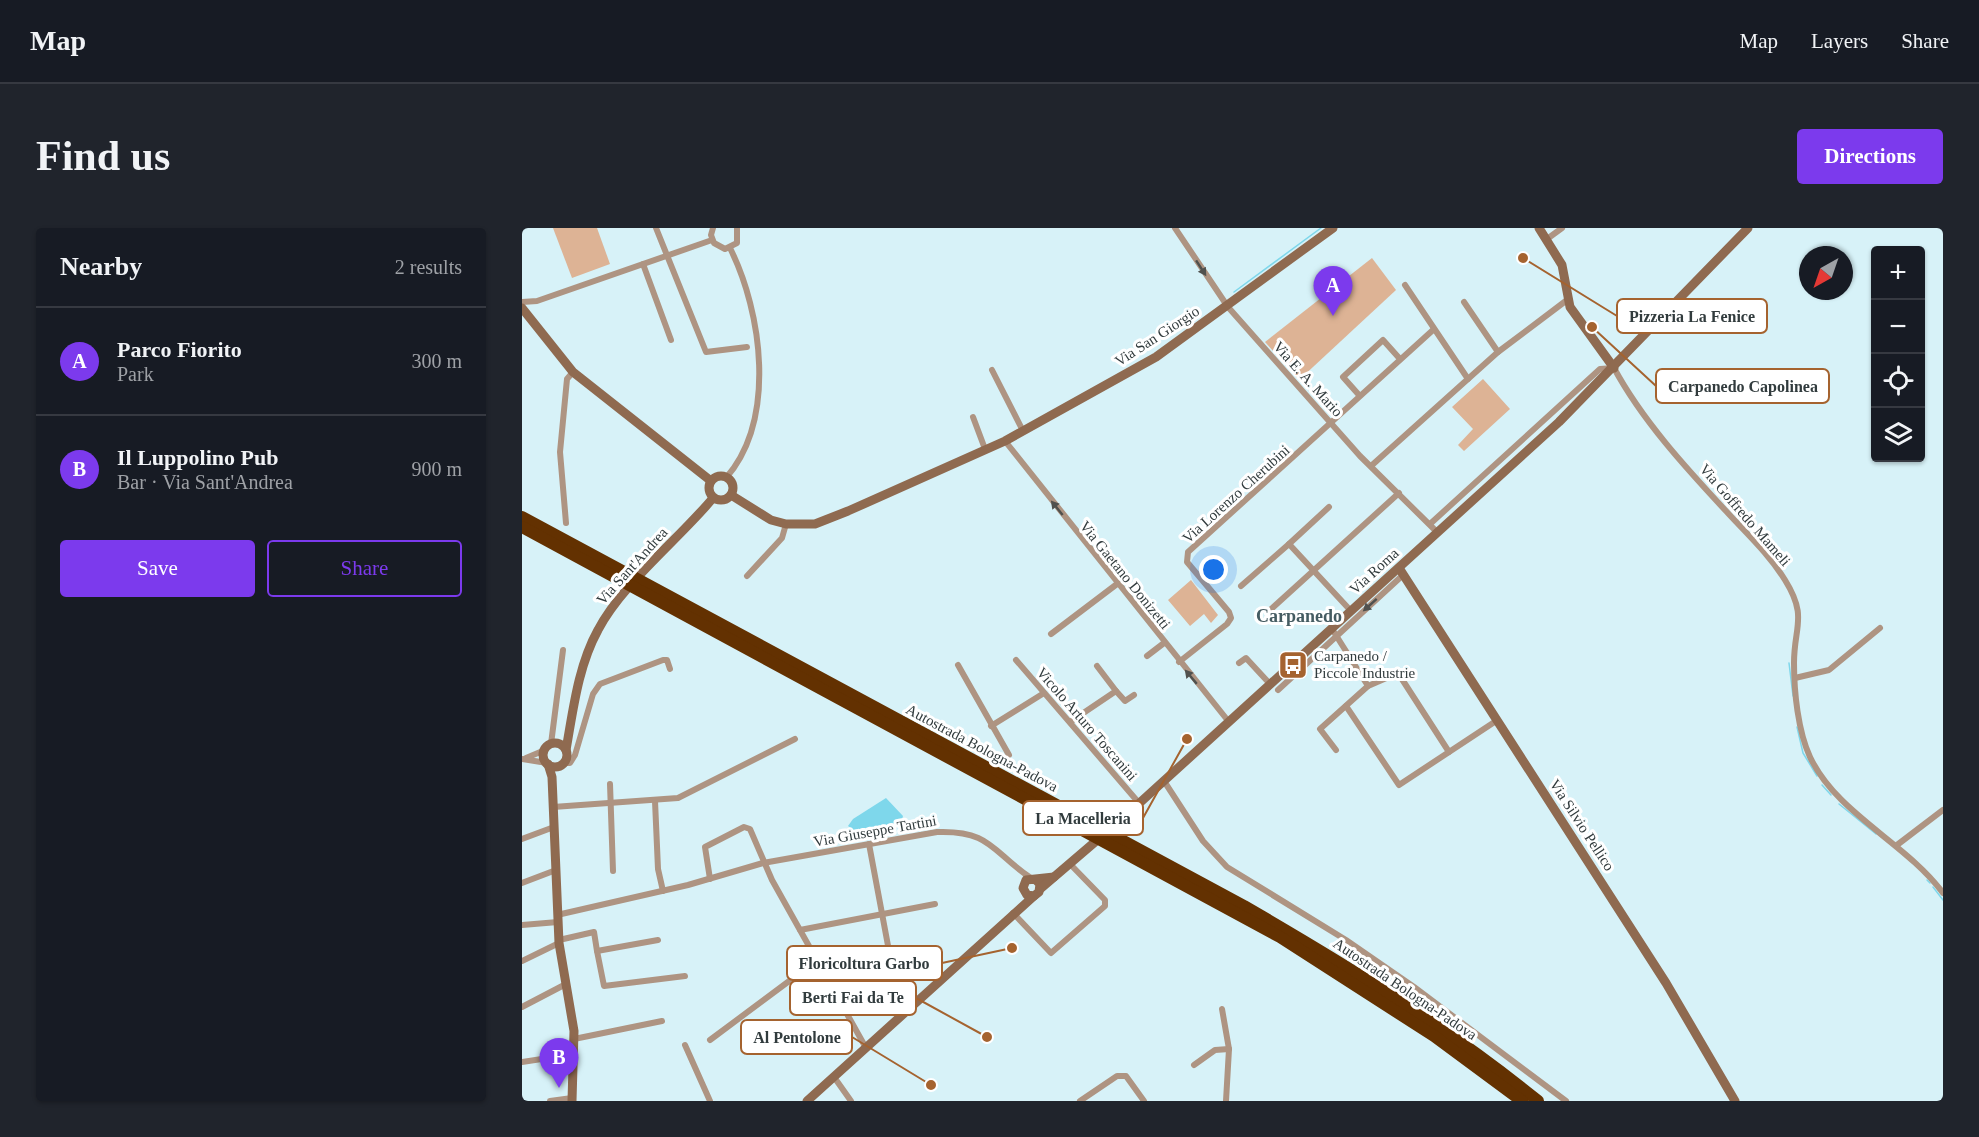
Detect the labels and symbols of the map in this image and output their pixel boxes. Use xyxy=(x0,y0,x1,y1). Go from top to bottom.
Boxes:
north arrow xyxy=(1799,246,1853,300)
one-way arrow xyxy=(1195,260,1206,276)
pin: A xyxy=(1314,266,1352,316)
callout: Pizzeria La Fenice xyxy=(1617,299,1767,333)
street label: Via San Giorgio xyxy=(1112,303,1202,369)
text: Pizzeria La Fenice xyxy=(1629,308,1755,325)
street label: Via E. A. Mario xyxy=(1270,338,1346,420)
callout: Carpanedo Capolinea xyxy=(1656,369,1829,403)
text: Carpanedo Capolinea xyxy=(1668,378,1818,396)
street label: Via Lorenzo Cherubini xyxy=(1179,442,1293,546)
street label: Via Goffredo Mameli xyxy=(1696,461,1794,569)
one-way arrow xyxy=(1050,500,1063,516)
street label: Via Gaetano Donizetti xyxy=(1077,518,1173,632)
street label: Via Sant'Andrea xyxy=(593,524,671,608)
street label: Via Roma xyxy=(1346,545,1402,597)
your location xyxy=(1199,555,1228,584)
one-way arrow xyxy=(1363,598,1378,612)
district label: Carpanedo xyxy=(1256,606,1342,626)
place label: Carpanedo / Piccole Industrie xyxy=(1314,648,1416,681)
bus stop icon: Carpanedo / Piccole Industrie xyxy=(1277,649,1309,681)
street label: Vicolo Arturo Toscanini xyxy=(1034,664,1140,784)
one-way arrow xyxy=(1185,669,1198,685)
street label: Autostrada Bologna-Padova xyxy=(903,701,1061,795)
street label: Via Silvio Pellico xyxy=(1546,776,1618,874)
callout: La Macelleria xyxy=(1023,801,1143,835)
text: La Macelleria xyxy=(1035,810,1131,827)
street label: Via Giuseppe Tartini xyxy=(812,812,938,850)
street label: Autostrada Bologna-Padova xyxy=(1330,935,1480,1043)
callout: Floricoltura Garbo xyxy=(787,946,942,980)
text: Floricoltura Garbo xyxy=(798,955,930,972)
callout: Berti Fai da Te xyxy=(790,981,916,1015)
text: Berti Fai da Te xyxy=(802,989,904,1006)
callout: Al Pentolone xyxy=(741,1020,852,1054)
text: Al Pentolone xyxy=(753,1029,841,1046)
pin: B xyxy=(540,1038,579,1088)

